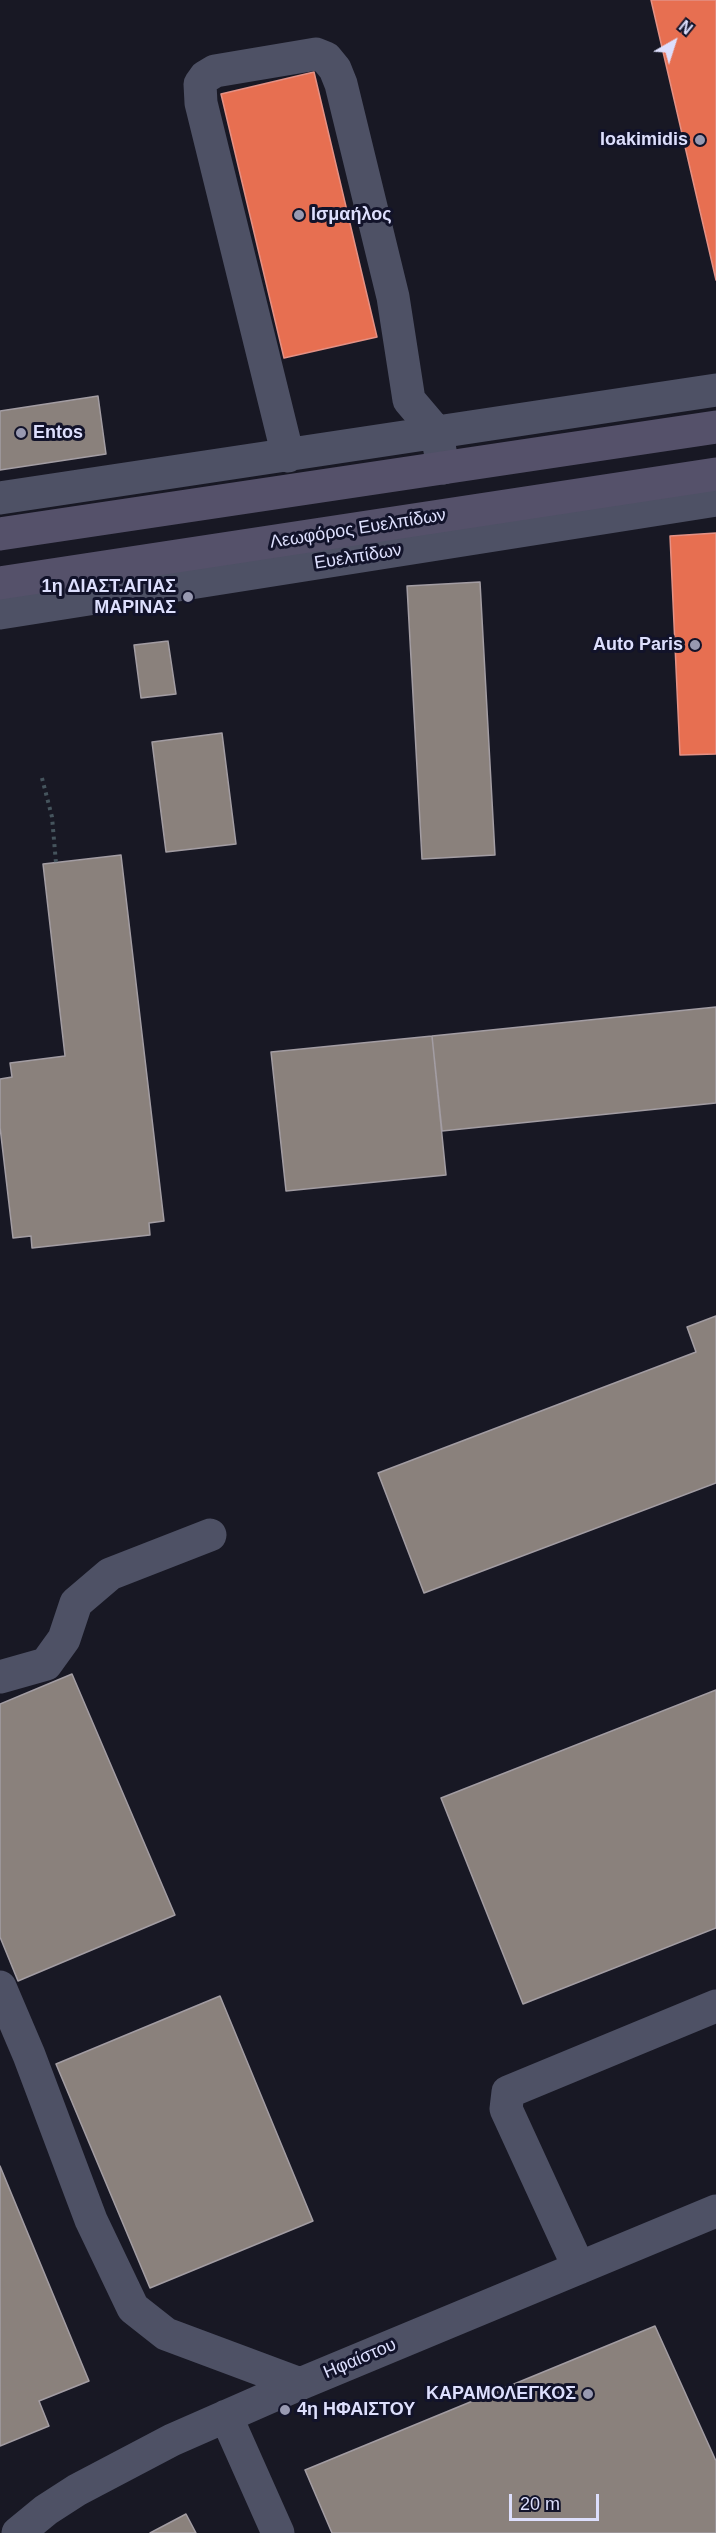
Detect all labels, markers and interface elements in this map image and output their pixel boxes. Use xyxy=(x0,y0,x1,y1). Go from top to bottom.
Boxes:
north arrow xyxy=(644,12,704,72)
text: N xyxy=(676,17,695,38)
place label: Ioakimidis xyxy=(600,129,688,151)
marker: Ioakimidis xyxy=(693,133,707,147)
place label: Ισμαήλος xyxy=(311,204,392,226)
marker: Ισμαήλος xyxy=(292,208,306,222)
place label: Entos xyxy=(33,422,83,444)
marker: Entos xyxy=(14,426,28,440)
street label: Λεωφόρος Ευελπίδων xyxy=(268,504,448,554)
street label: Ευελπίδων xyxy=(313,539,403,575)
place label: 1η ΔΙΑΣΤ.ΑΓΙΑΣ ΜΑΡΙΝΑΣ xyxy=(42,576,176,618)
marker: 1η ΔΙΑΣΤ.ΑΓΙΑΣ ΜΑΡΙΝΑΣ xyxy=(181,590,195,604)
place label: Auto Paris xyxy=(593,634,683,656)
marker: Auto Paris xyxy=(688,638,702,652)
street label: Ηφαίστου xyxy=(320,2334,400,2384)
place label: ΚΑΡΑΜΟΛΕΓΚΟΣ xyxy=(426,2383,576,2405)
marker: ΚΑΡΑΜΟΛΕΓΚΟΣ xyxy=(581,2387,595,2401)
place label: 4η ΗΦΑΙΣΤΟΥ xyxy=(297,2399,415,2421)
marker: 4η ΗΦΑΙΣΤΟΥ xyxy=(278,2403,292,2417)
scale bar xyxy=(512,2482,602,2520)
text: 20 m xyxy=(520,2494,560,2514)

